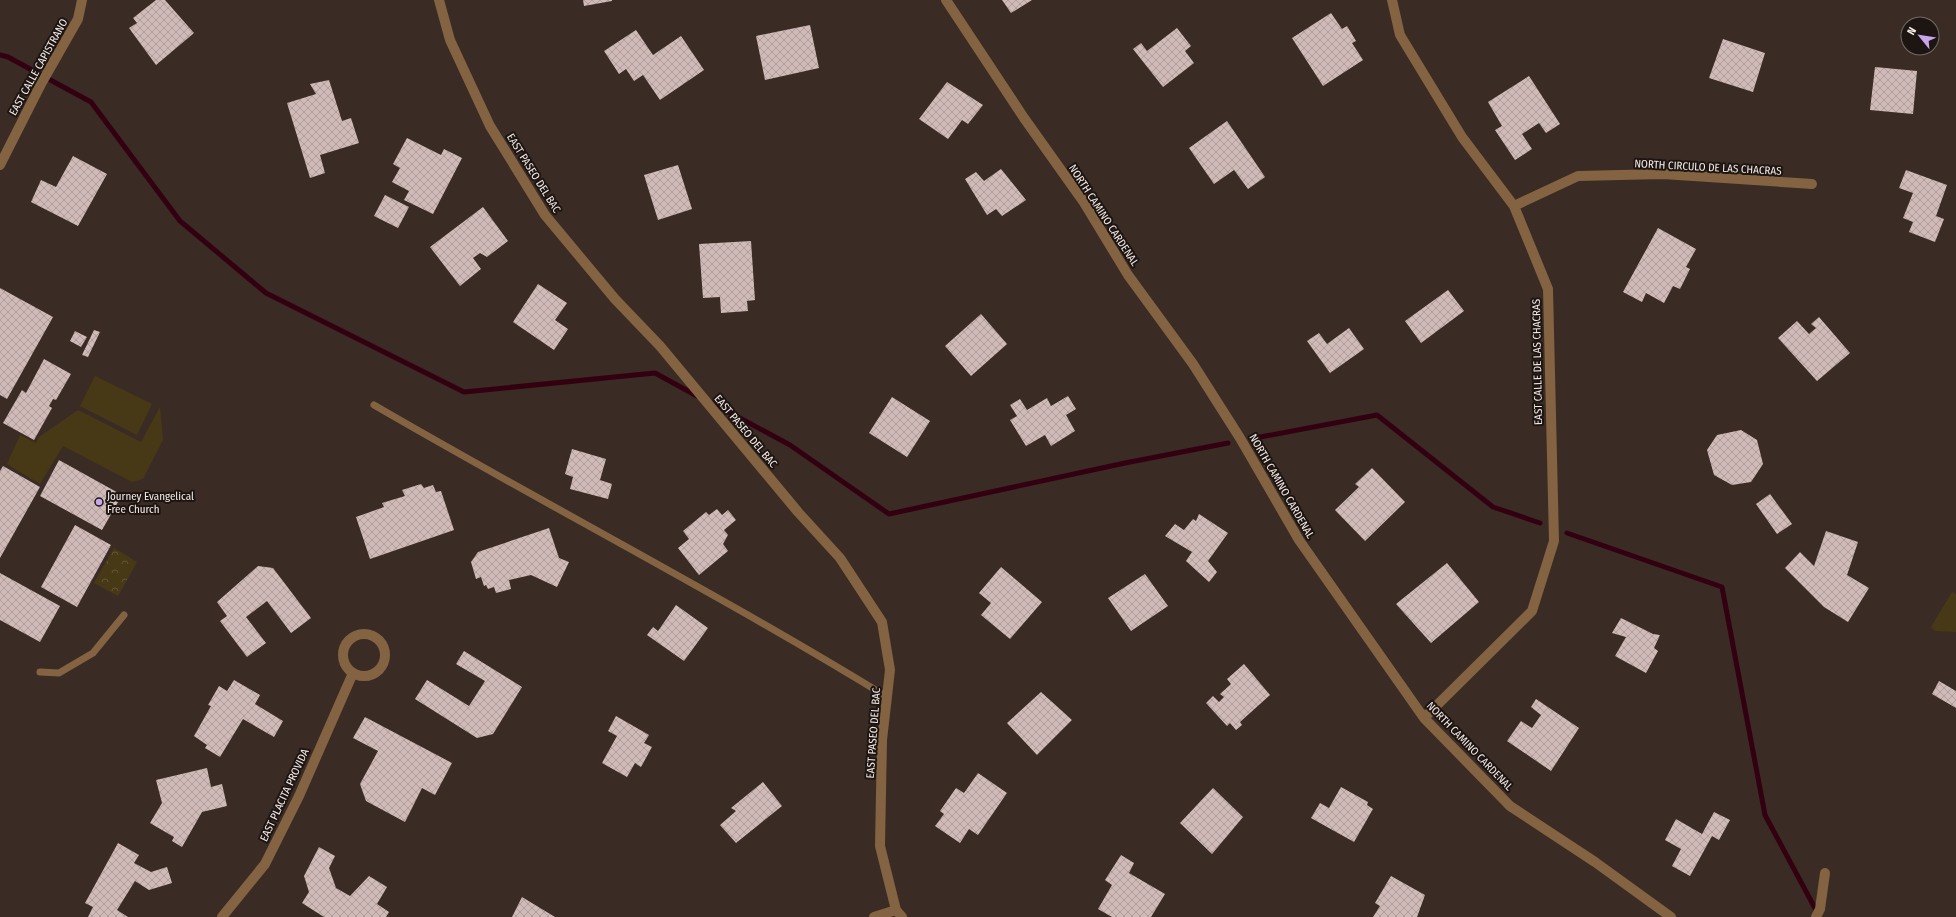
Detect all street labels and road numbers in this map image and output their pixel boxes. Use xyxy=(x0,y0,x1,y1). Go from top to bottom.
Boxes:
street label: EAST CALLE CAPISTRANO xyxy=(6,17,70,118)
street label: EAST PASEO DEL BAC xyxy=(504,131,563,216)
street label: NORTH CIRCULO DE LAS CHACRAS xyxy=(1634,157,1782,178)
street label: NORTH CAMINO CARDENAL xyxy=(1066,162,1141,268)
street label: EAST CALLE DE LAS CHACRAS xyxy=(1530,298,1545,425)
street label: EAST PASEO DEL BAC xyxy=(711,392,780,471)
street label: NORTH CAMINO CARDENAL xyxy=(1246,432,1317,541)
street label: EAST PASEO DEL BAC xyxy=(864,687,883,779)
street label: NORTH CAMINO CARDENAL xyxy=(1424,699,1515,793)
street label: EAST PLACITA PROVIDA xyxy=(257,747,312,844)

